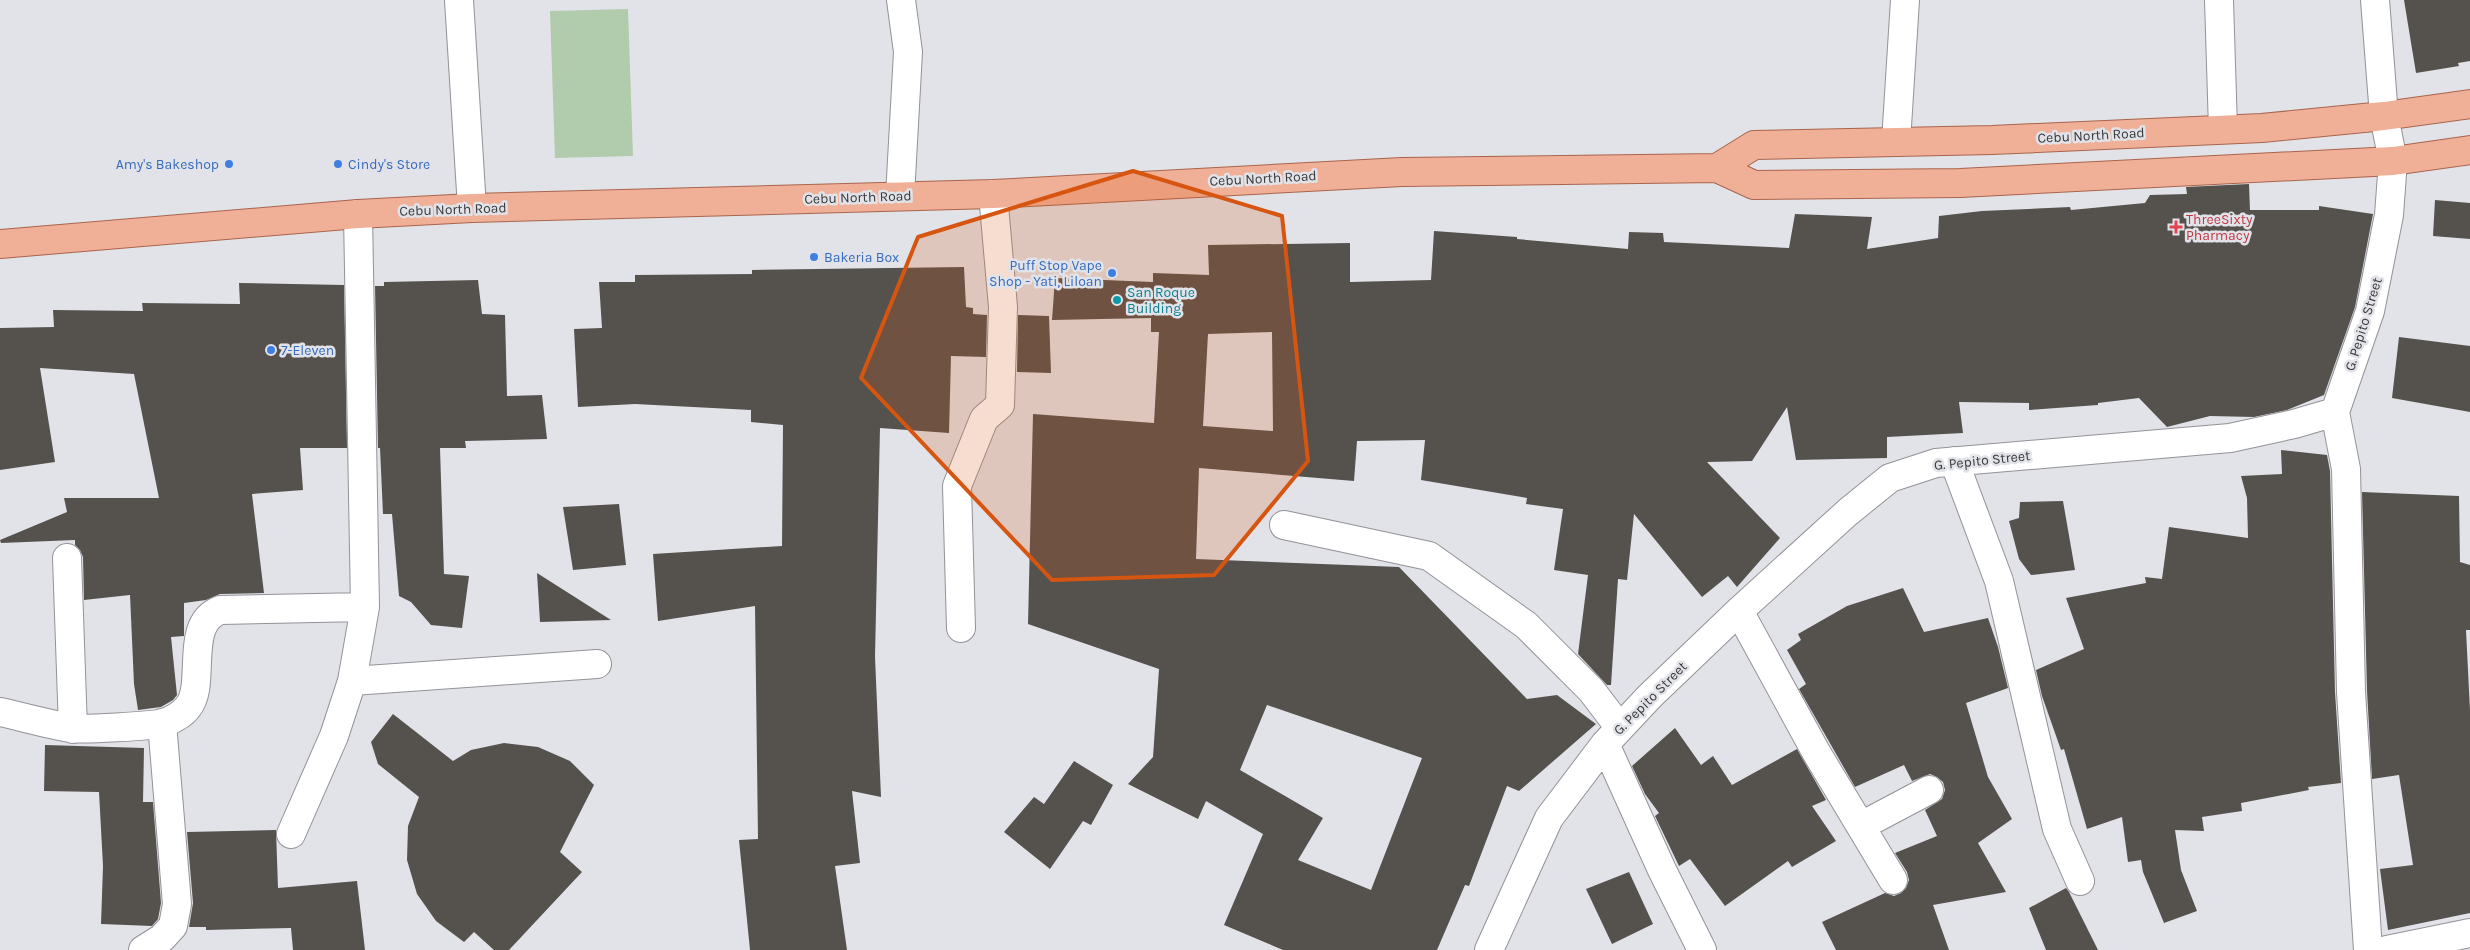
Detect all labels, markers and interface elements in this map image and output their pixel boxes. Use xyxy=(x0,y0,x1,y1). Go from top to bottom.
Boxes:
street label: Cebu North Road xyxy=(2037,124,2145,147)
place label: Amy's Bakeshop xyxy=(116,156,219,173)
place label: Cindy's Store xyxy=(348,156,430,173)
marker: Amy's Bakeshop xyxy=(223,158,235,170)
marker: Cindy's Store xyxy=(332,158,344,170)
street label: Cebu North Road xyxy=(1209,167,1317,190)
street label: Cebu North Road xyxy=(804,187,912,208)
street label: Cebu North Road xyxy=(399,199,507,220)
place label: ThreeSixty Pharmacy xyxy=(2186,211,2253,244)
marker: ThreeSixty Pharmacy xyxy=(2170,221,2182,233)
place label: Bakeria Box xyxy=(824,249,899,266)
marker: Bakeria Box xyxy=(808,251,820,263)
place label: Puff Stop Vape Shop - Yati, Liloan xyxy=(989,257,1102,290)
marker: Puff Stop Vape Shop - Yati, Liloan xyxy=(1106,267,1118,279)
street label: G. Pepito Street xyxy=(2341,275,2386,373)
place label: San Roque Building xyxy=(1127,284,1195,317)
marker: San Roque Building xyxy=(1111,294,1123,306)
place label: 7-Eleven xyxy=(281,342,334,359)
marker: 7-Eleven xyxy=(265,344,277,356)
street label: G. Pepito Street xyxy=(1933,447,2031,474)
street label: G. Pepito Street xyxy=(1610,658,1691,739)

